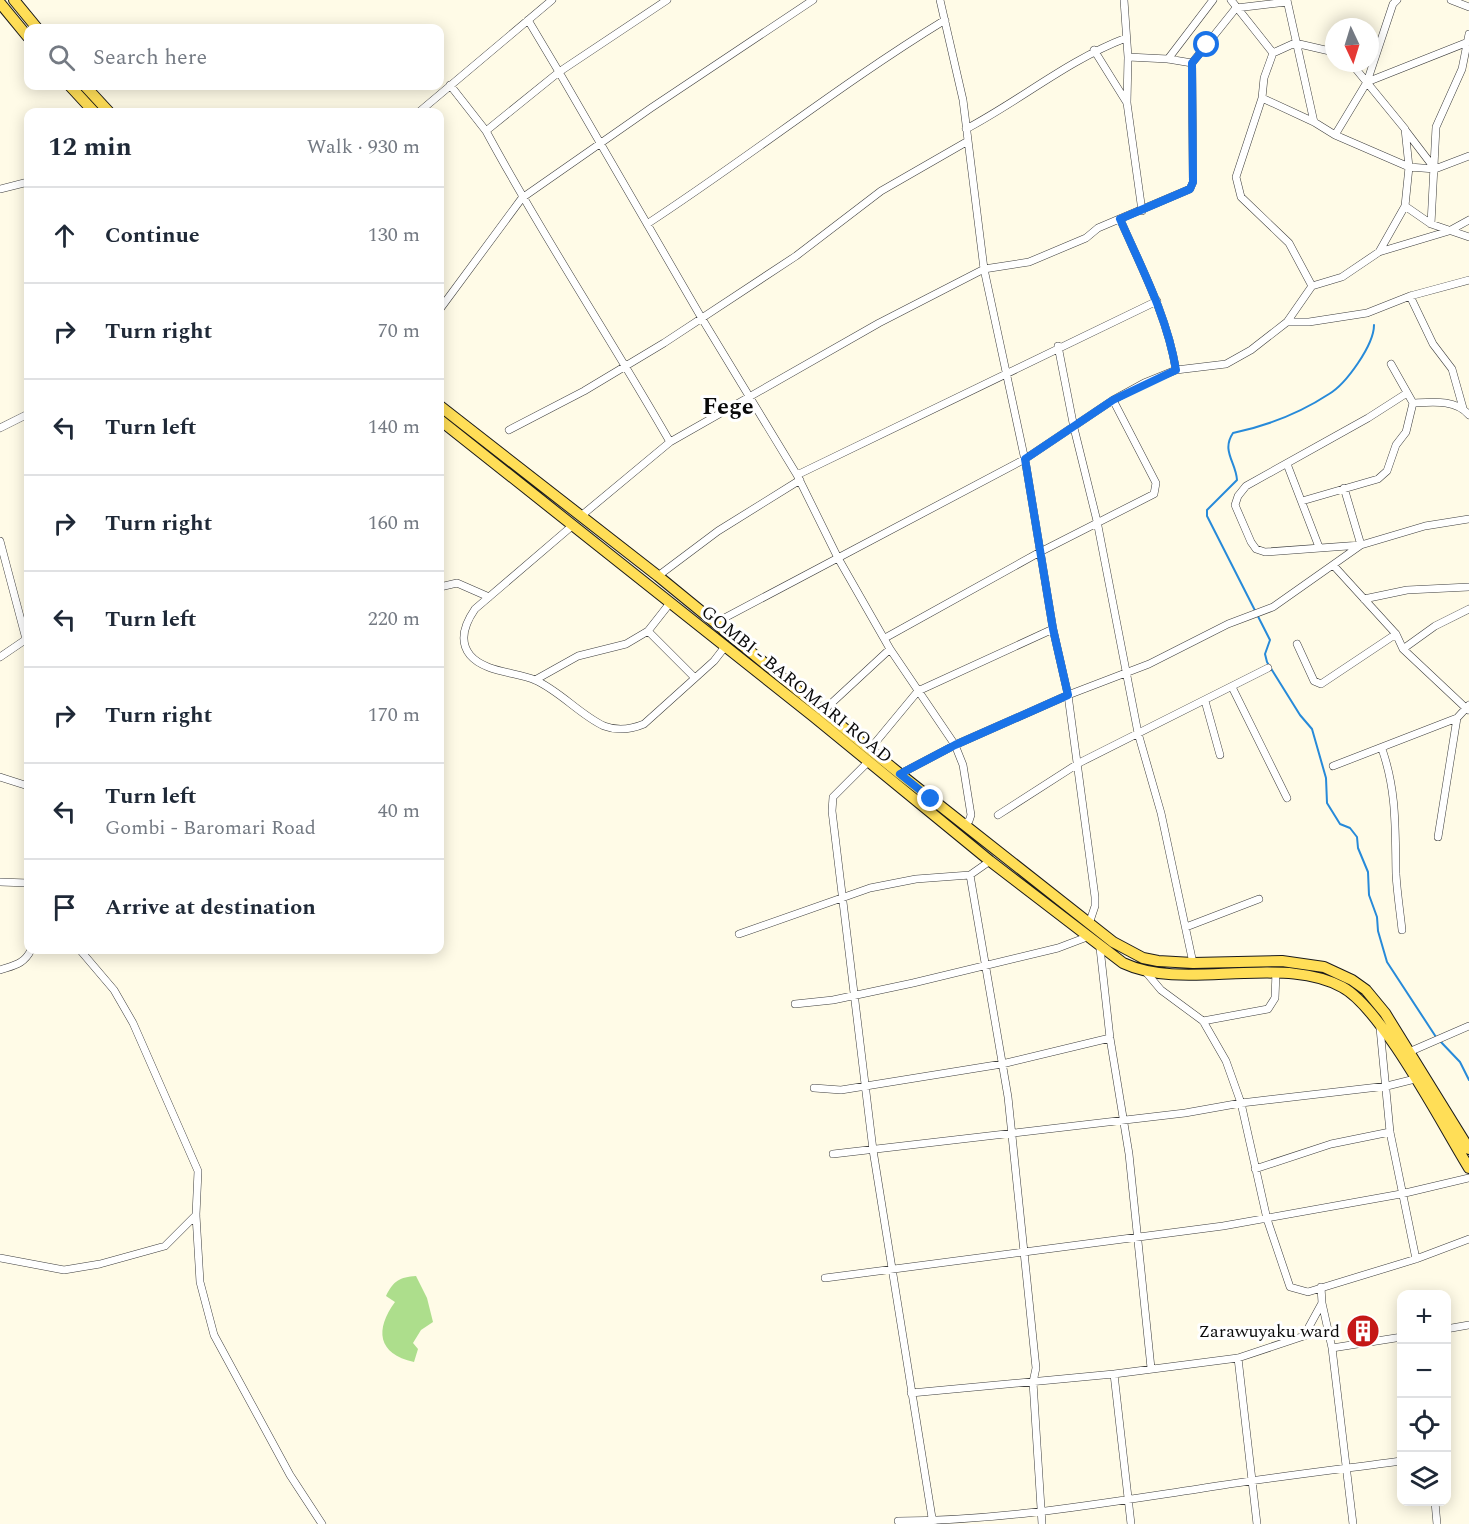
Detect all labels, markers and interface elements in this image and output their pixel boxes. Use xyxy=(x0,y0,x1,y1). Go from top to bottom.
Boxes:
north arrow xyxy=(1325,18,1379,72)
search box xyxy=(24,24,444,90)
route start xyxy=(1193,31,1219,57)
icon: search xyxy=(45,41,78,74)
text: Search here xyxy=(93,41,207,74)
text: 12 min xyxy=(48,127,132,167)
text: Walk · 930 m xyxy=(307,132,420,162)
icon: ahead xyxy=(48,219,81,252)
text: Continue xyxy=(105,219,200,252)
text: 130 m xyxy=(368,220,420,250)
icon: right xyxy=(48,315,81,348)
text: Turn right xyxy=(105,315,212,348)
text: 70 m xyxy=(378,316,420,346)
district label: Fege xyxy=(702,389,754,425)
icon: left xyxy=(48,411,81,444)
text: Turn left xyxy=(105,411,197,444)
text: 140 m xyxy=(368,412,420,442)
icon: right xyxy=(48,507,81,540)
text: Turn right xyxy=(105,507,212,540)
text: 160 m xyxy=(368,508,420,538)
street label: GOMBI - BAROMARI ROAD xyxy=(695,599,898,770)
icon: left xyxy=(48,603,81,636)
text: Turn left xyxy=(105,603,197,636)
text: 220 m xyxy=(368,604,420,634)
icon: right xyxy=(48,699,81,732)
text: Turn right xyxy=(105,699,212,732)
text: 170 m xyxy=(368,700,420,730)
text: Turn left xyxy=(105,780,197,813)
route end xyxy=(917,785,943,811)
icon: left xyxy=(48,795,81,828)
text: 40 m xyxy=(378,796,420,826)
text: Gombi - Baromari Road xyxy=(105,813,316,843)
icon: arrive xyxy=(48,891,81,924)
text: Arrive at destination xyxy=(105,891,316,924)
map controls xyxy=(1397,1290,1451,1506)
button: + xyxy=(1397,1290,1451,1344)
building icon: Zarawuyaku ward xyxy=(1345,1313,1381,1349)
place label: Zarawuyaku ward xyxy=(1198,1318,1340,1345)
button: − xyxy=(1397,1344,1451,1398)
button: locate xyxy=(1397,1398,1451,1452)
button: layers xyxy=(1397,1452,1451,1506)

